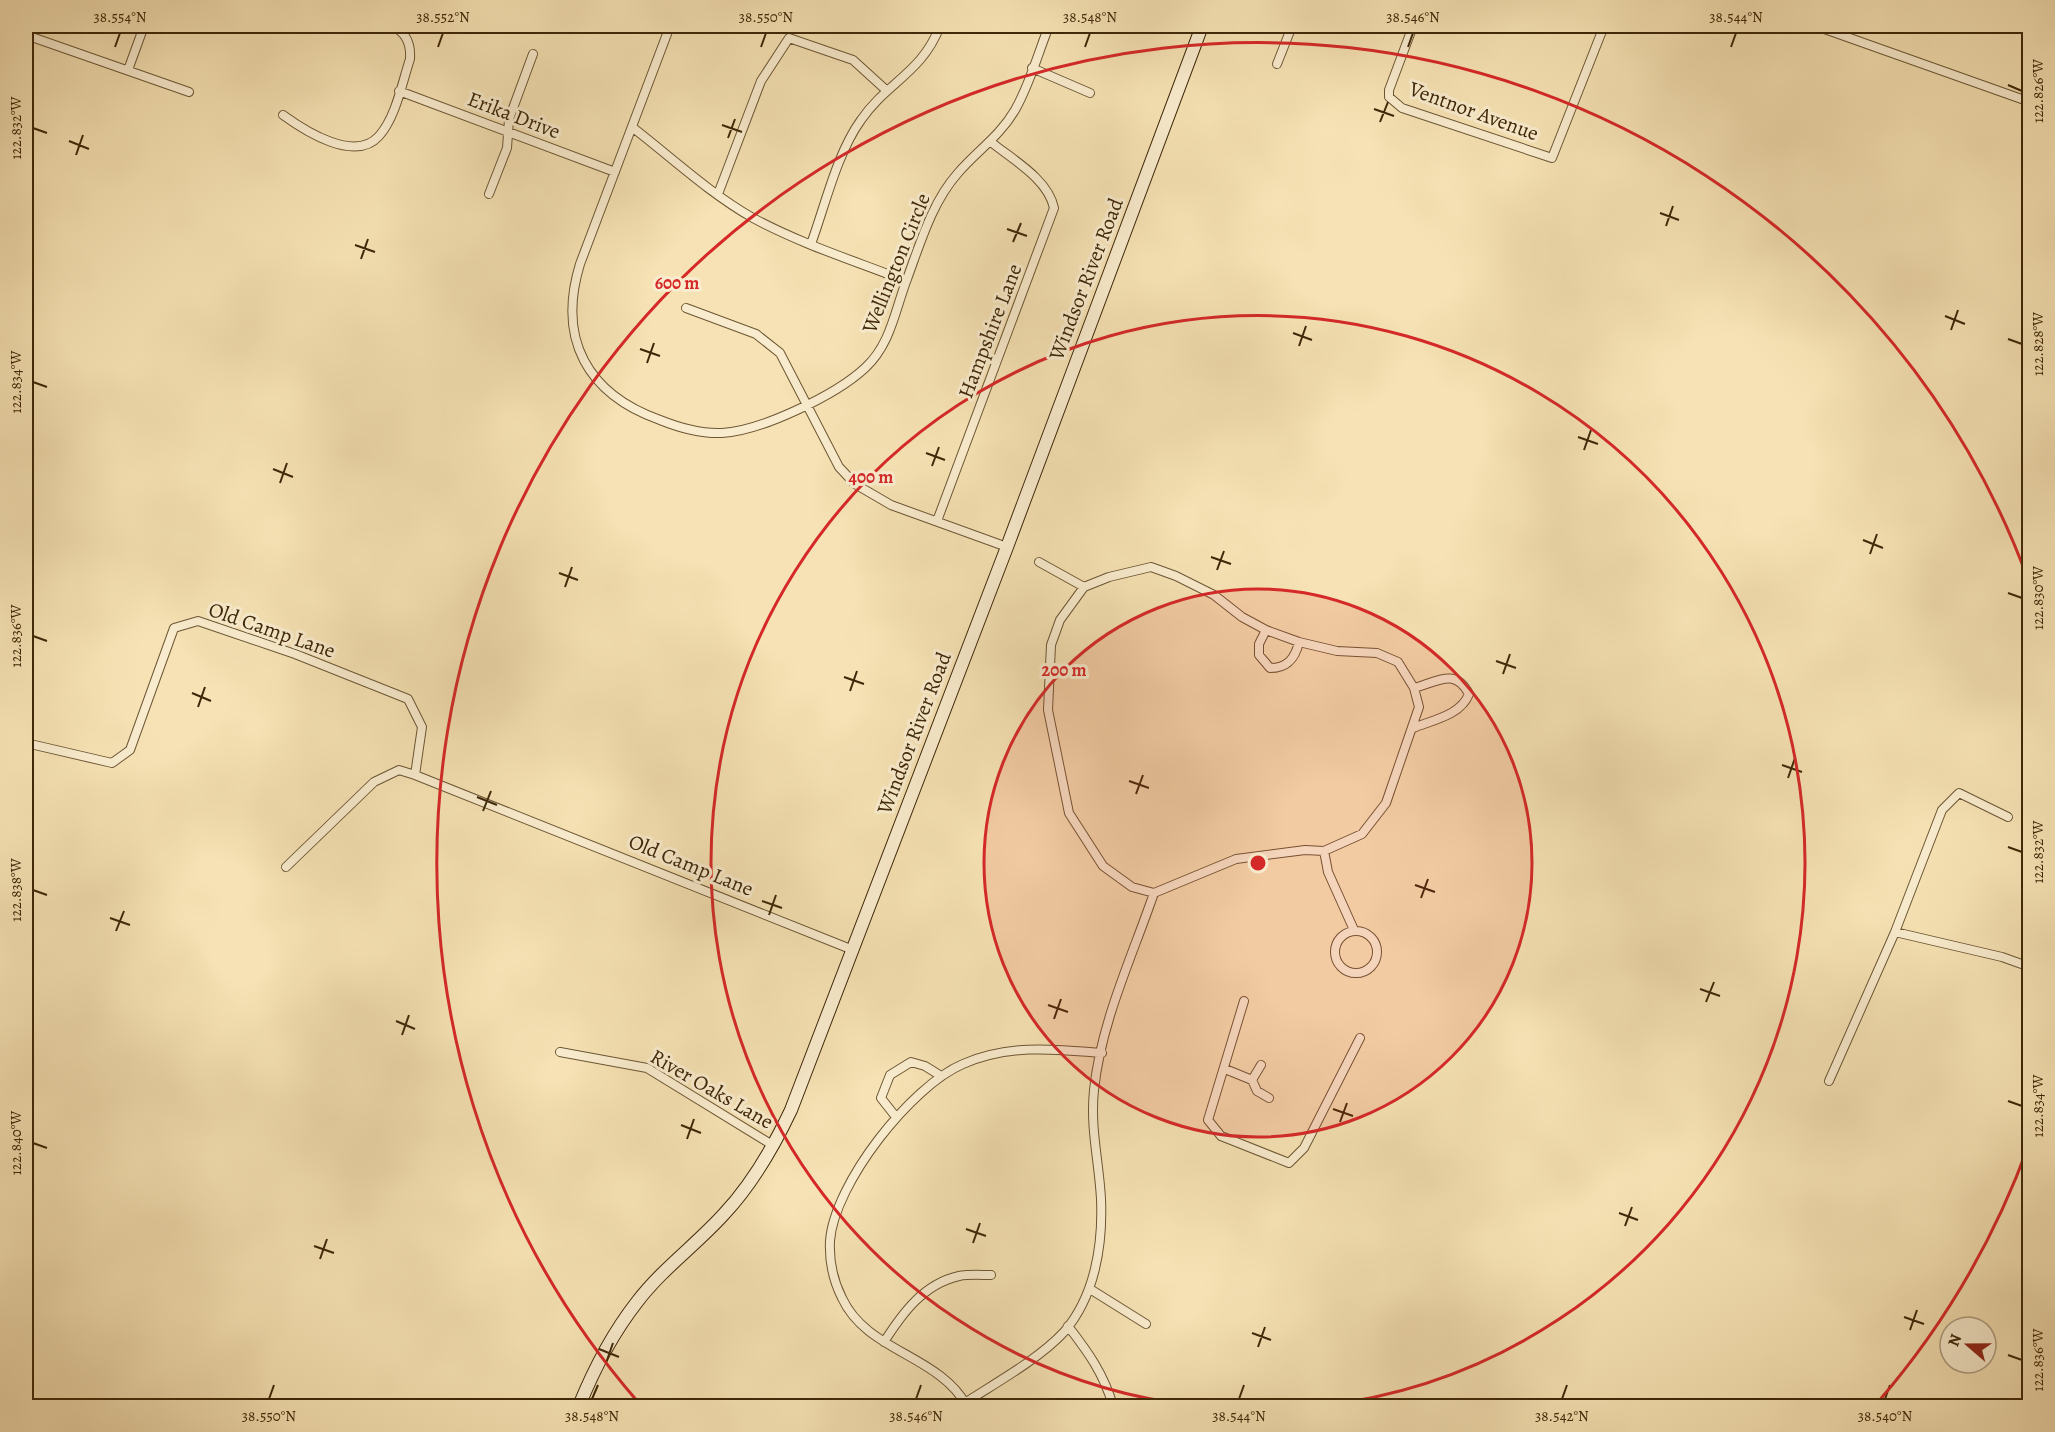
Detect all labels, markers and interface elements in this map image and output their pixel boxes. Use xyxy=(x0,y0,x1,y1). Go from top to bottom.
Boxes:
text: 38.554°N xyxy=(93,7,147,27)
text: 38.552°N xyxy=(416,7,470,27)
text: 38.550°N xyxy=(739,7,793,27)
text: 38.548°N xyxy=(1063,7,1117,27)
text: 38.546°N xyxy=(1386,7,1440,27)
text: 38.544°N xyxy=(1709,7,1763,27)
text: 122.826°W xyxy=(2028,59,2048,123)
street label: Ventnor Avenue xyxy=(1404,74,1543,147)
street label: Erika Drive xyxy=(464,85,564,145)
text: 122.832°W xyxy=(6,96,26,160)
street label: Wellington Circle xyxy=(855,189,937,338)
street label: Windsor River Road xyxy=(1042,193,1130,365)
street label: Hampshire Lane xyxy=(951,260,1029,402)
text: 600 m xyxy=(655,271,699,295)
text: 122.828°W xyxy=(2028,312,2048,376)
text: 122.834°W xyxy=(6,351,26,413)
text: 400 m xyxy=(849,465,893,489)
text: 122.830°W xyxy=(2028,566,2048,630)
street label: Old Camp Lane xyxy=(205,595,339,665)
text: 122.836°W xyxy=(6,605,26,667)
street label: Windsor River Road xyxy=(870,647,958,819)
text: 200 m xyxy=(1041,658,1087,682)
text: 122.832°W xyxy=(2028,820,2048,884)
street label: Old Camp Lane xyxy=(625,827,757,903)
centre of rings xyxy=(1248,853,1268,873)
text: 122.838°W xyxy=(6,858,26,922)
street label: River Oaks Lane xyxy=(645,1042,779,1136)
text: 122.834°W xyxy=(2028,1075,2048,1137)
text: 122.840°W xyxy=(6,1111,26,1175)
north arrow xyxy=(1938,1315,1998,1375)
text: 122.836°W xyxy=(2028,1329,2048,1391)
text: N xyxy=(1943,1331,1967,1349)
text: 38.550°N xyxy=(242,1406,296,1426)
text: 38.548°N xyxy=(565,1406,619,1426)
text: 38.546°N xyxy=(889,1406,943,1426)
text: 38.544°N xyxy=(1212,1406,1266,1426)
text: 38.542°N xyxy=(1535,1406,1589,1426)
text: 38.540°N xyxy=(1858,1406,1913,1426)

